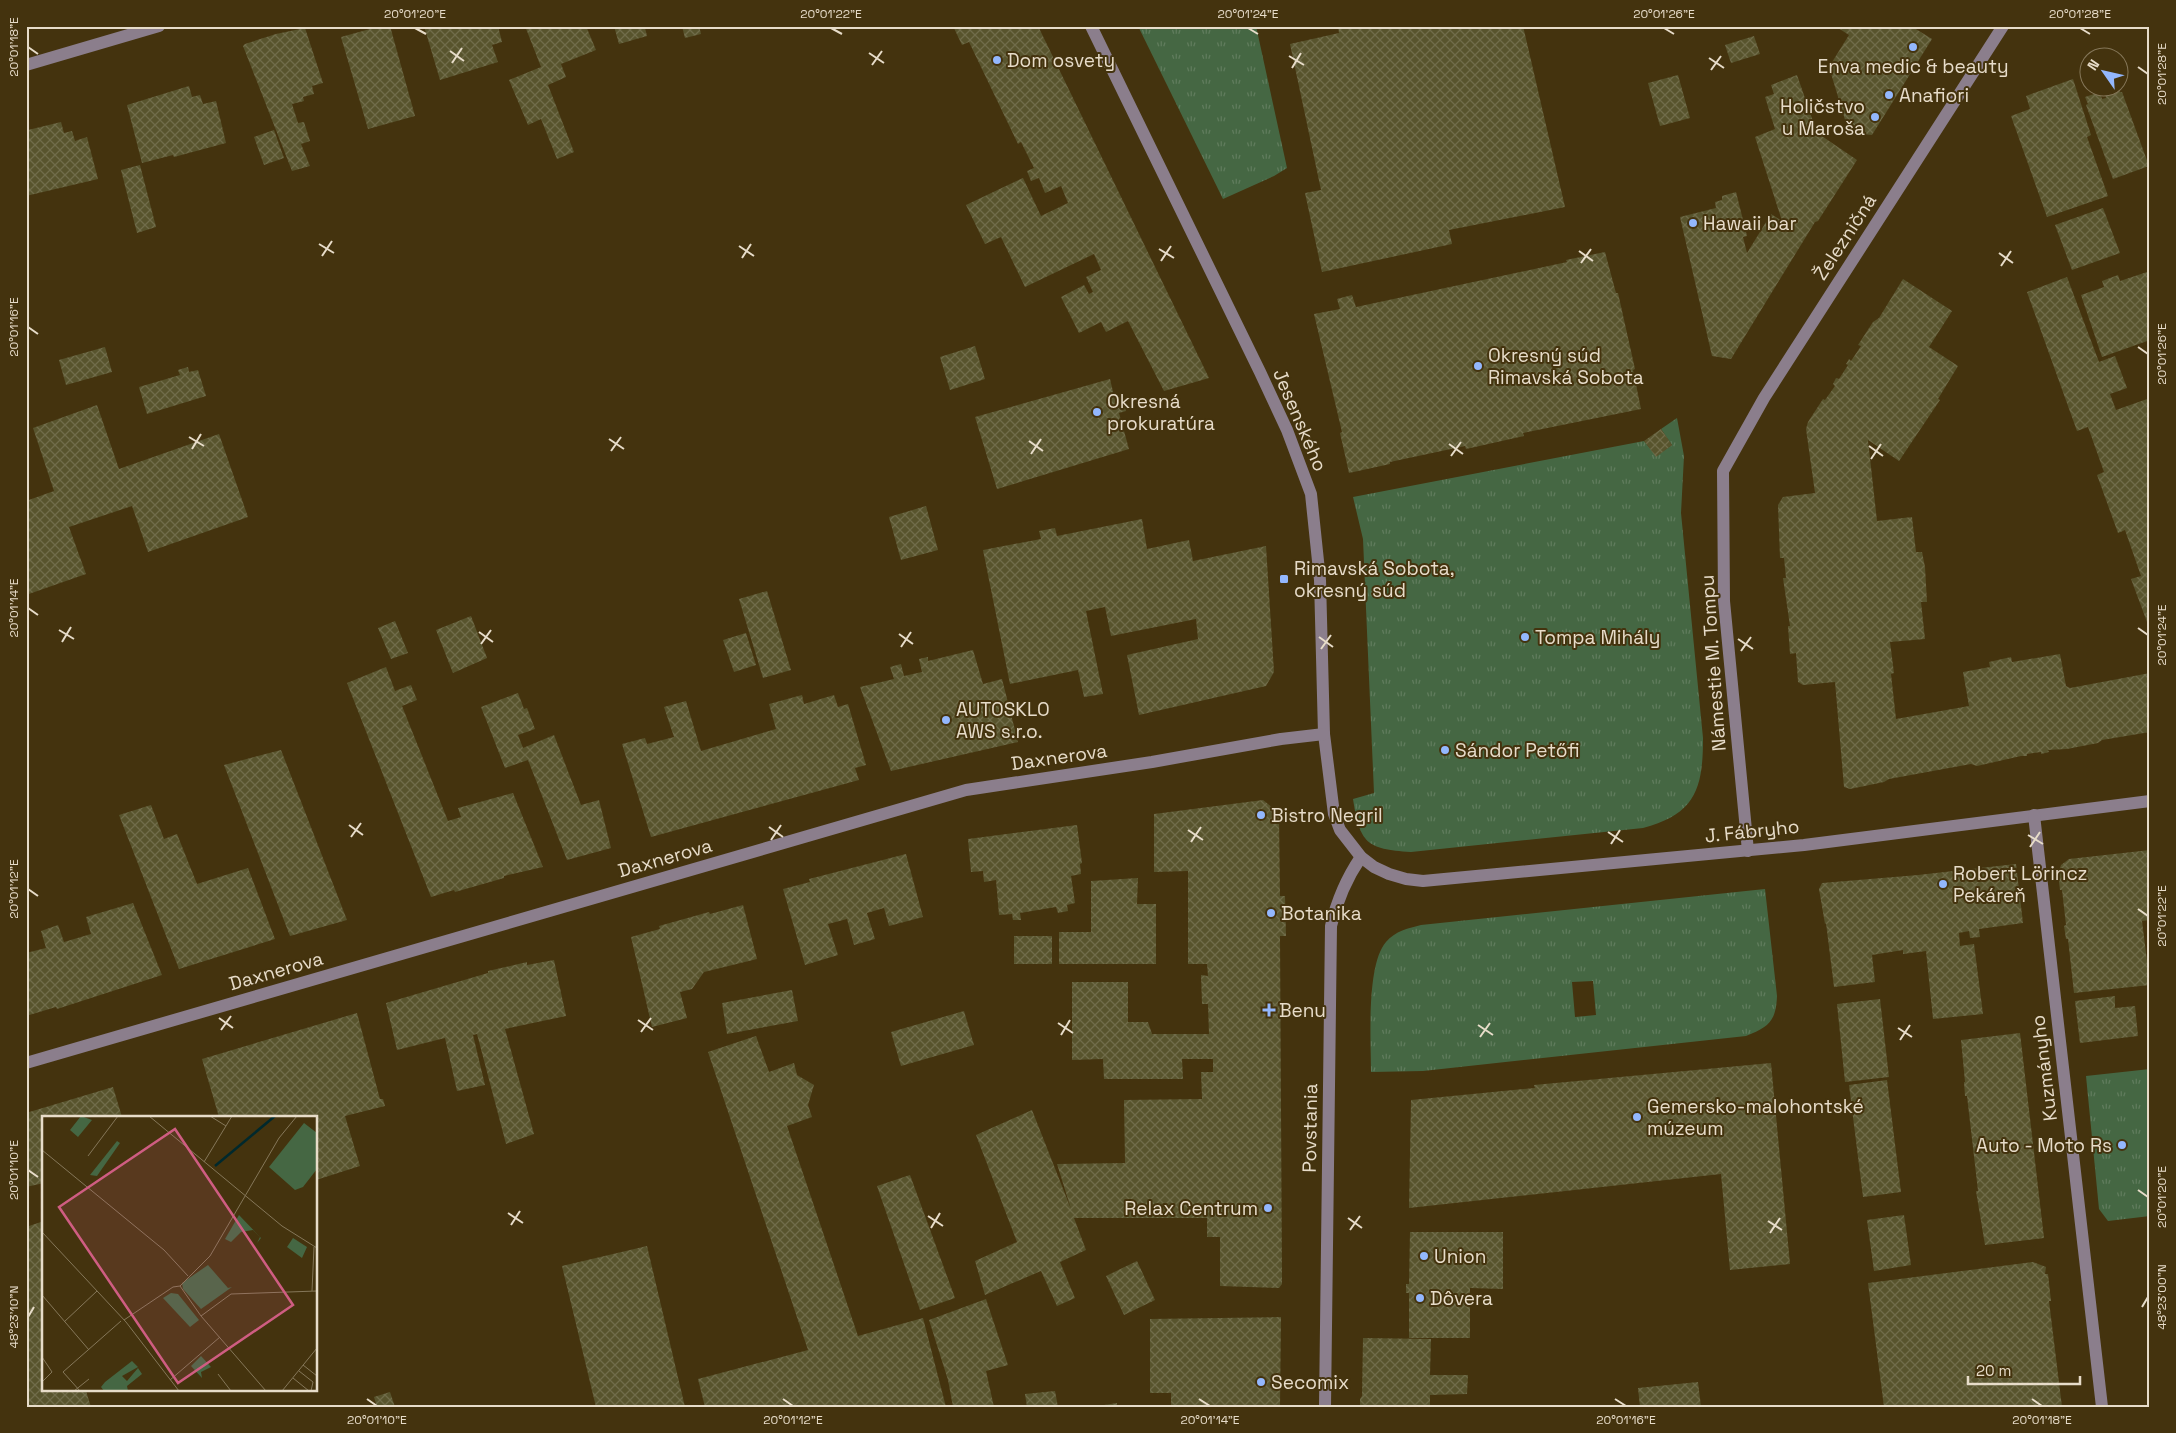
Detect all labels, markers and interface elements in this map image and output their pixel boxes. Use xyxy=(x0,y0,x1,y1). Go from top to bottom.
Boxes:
text: 20°01'20"E xyxy=(384,6,446,22)
text: 20°01'22"E xyxy=(800,6,862,22)
text: 20°01'24"E xyxy=(1217,6,1279,22)
text: 20°01'26"E xyxy=(1633,6,1695,22)
text: 20°01'28"E xyxy=(2049,6,2111,22)
text: 20°01'18"E xyxy=(6,17,22,77)
marker: Enva medic & beauty xyxy=(1907,41,1919,53)
text: 20°01'28"E xyxy=(2154,43,2170,105)
place label: Dom osvety xyxy=(1007,48,1115,73)
north arrow xyxy=(2078,48,2128,98)
marker: Dom osvety xyxy=(991,54,1003,66)
place label: Enva medic & beauty xyxy=(1817,54,2009,79)
text: N xyxy=(2083,56,2103,74)
place label: Anafiori xyxy=(1899,83,1969,108)
marker: Anafiori xyxy=(1883,89,1895,101)
place label: Holičstvo u Maroša xyxy=(1780,94,1865,141)
marker: Holičstvo u Maroša xyxy=(1869,111,1881,123)
street label: Železničná xyxy=(1808,189,1882,285)
place label: Hawaii bar xyxy=(1703,211,1797,236)
marker: Hawaii bar xyxy=(1687,217,1699,229)
text: 20°01'16"E xyxy=(6,297,22,357)
text: 20°01'26"E xyxy=(2154,323,2170,385)
place label: Okresný súd Rimavská Sobota xyxy=(1488,343,1644,390)
marker: Okresný súd Rimavská Sobota xyxy=(1472,360,1484,372)
street label: Jesenského xyxy=(1267,365,1333,475)
place label: Okresná prokuratúra xyxy=(1107,389,1215,436)
marker: Okresná prokuratúra xyxy=(1091,406,1103,418)
place label: Rimavská Sobota, okresný súd xyxy=(1294,556,1455,603)
marker: Rimavská Sobota, okresný súd xyxy=(1278,573,1290,585)
street label: Námestie M. Tompu xyxy=(1694,574,1732,752)
text: 20°01'14"E xyxy=(6,578,22,638)
text: 20°01'24"E xyxy=(2154,604,2170,666)
place label: Tompa Mihály xyxy=(1535,625,1660,650)
marker: Tompa Mihály xyxy=(1519,631,1531,643)
place label: AUTOSKLO AWS s.r.o. xyxy=(956,697,1050,744)
marker: AUTOSKLO AWS s.r.o. xyxy=(940,714,952,726)
street label: Daxnerova xyxy=(1009,738,1109,776)
place label: Sándor Petőfi xyxy=(1455,738,1580,763)
marker: Sándor Petőfi xyxy=(1439,744,1451,756)
place label: Bistro Negril xyxy=(1271,803,1383,828)
marker: Bistro Negril xyxy=(1255,809,1267,821)
street label: J. Fábryho xyxy=(1704,814,1800,848)
street label: Daxnerova xyxy=(615,833,715,883)
text: 20°01'12"E xyxy=(6,859,22,919)
place label: Robert Lörincz Pekáreň xyxy=(1953,861,2087,908)
marker: Robert Lörincz Pekáreň xyxy=(1937,878,1949,890)
text: 20°01'22"E xyxy=(2154,885,2170,947)
place label: Botanika xyxy=(1281,901,1362,926)
marker: Botanika xyxy=(1265,907,1277,919)
street label: Daxnerova xyxy=(226,946,326,996)
place label: Benu xyxy=(1279,998,1326,1023)
marker: Benu xyxy=(1263,1004,1275,1016)
street label: Kuzmányho xyxy=(2025,1014,2063,1122)
street label: Povstania xyxy=(1297,1083,1323,1173)
place label: Gemersko-malohontské múzeum xyxy=(1647,1094,1864,1141)
marker: Gemersko-malohontské múzeum xyxy=(1631,1111,1643,1123)
inset map xyxy=(42,1116,318,1390)
place label: Auto - Moto Rs xyxy=(1976,1133,2112,1158)
marker: Auto - Moto Rs xyxy=(2116,1139,2128,1151)
text: 20°01'10"E xyxy=(6,1140,22,1200)
text: 20°01'20"E xyxy=(2154,1166,2170,1228)
place label: Relax Centrum xyxy=(1124,1196,1258,1221)
marker: Relax Centrum xyxy=(1262,1202,1274,1214)
place label: Union xyxy=(1434,1244,1486,1269)
marker: Union xyxy=(1418,1250,1430,1262)
text: 48°23'00"N xyxy=(2154,1264,2170,1330)
text: 48°23'10"N xyxy=(6,1286,22,1348)
place label: Dôvera xyxy=(1430,1286,1493,1311)
marker: Dôvera xyxy=(1414,1292,1426,1304)
scale bar xyxy=(1968,1353,2081,1385)
text: 20 m xyxy=(1976,1361,2011,1380)
place label: Secomix xyxy=(1271,1370,1349,1395)
marker: Secomix xyxy=(1255,1376,1267,1388)
text: 20°01'10"E xyxy=(347,1412,407,1428)
text: 20°01'12"E xyxy=(763,1412,823,1428)
text: 20°01'14"E xyxy=(1180,1412,1240,1428)
text: 20°01'16"E xyxy=(1596,1412,1656,1428)
text: 20°01'18"E xyxy=(2012,1412,2072,1428)

